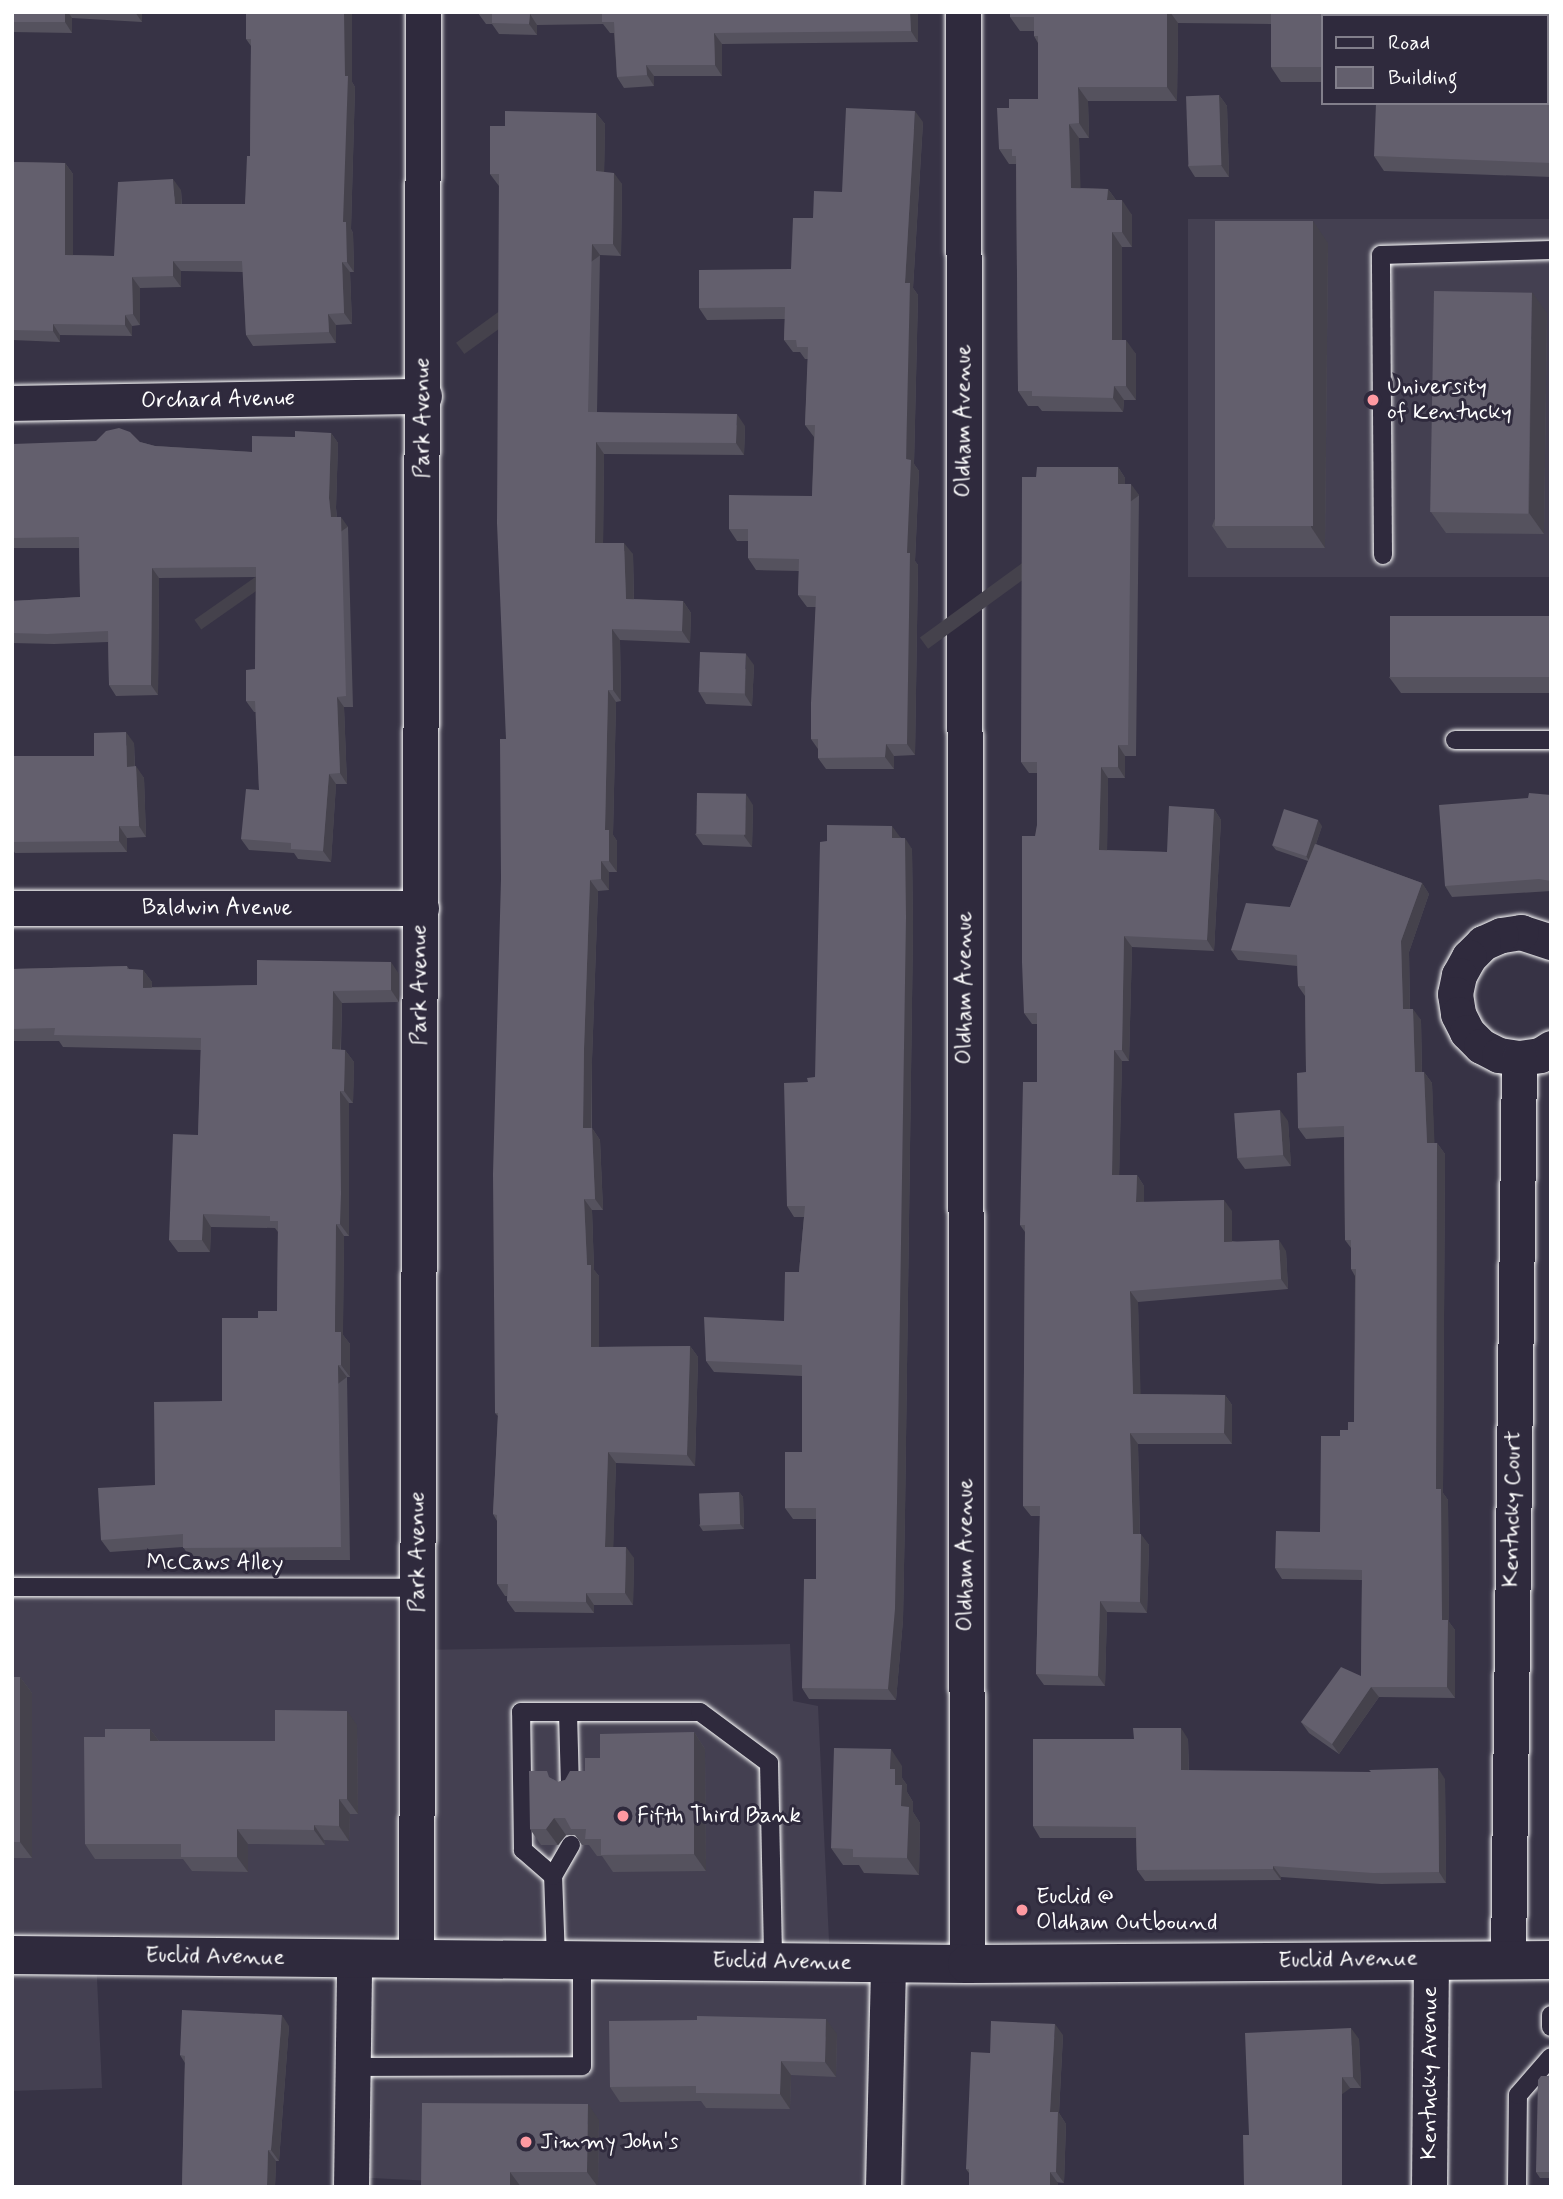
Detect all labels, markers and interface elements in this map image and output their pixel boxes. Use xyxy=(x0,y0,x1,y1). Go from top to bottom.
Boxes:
legend xyxy=(1322,14,1549,105)
text: Road xyxy=(1388,29,1430,57)
text: Building xyxy=(1388,64,1458,92)
street label: Oldham Avenue xyxy=(950,345,978,497)
street label: Park Avenue xyxy=(409,356,437,480)
place label: University of Kentucky xyxy=(1387,373,1508,427)
street label: Orchard Avenue xyxy=(138,385,298,415)
marker: University of Kentucky xyxy=(1365,392,1381,408)
street label: Baldwin Avenue xyxy=(139,894,295,922)
street label: Oldham Avenue xyxy=(951,912,979,1064)
street label: Park Avenue xyxy=(406,923,434,1047)
street label: Kentucky Court xyxy=(1498,1430,1528,1588)
street label: Oldham Avenue xyxy=(952,1479,980,1631)
street label: Park Avenue xyxy=(404,1490,432,1614)
street label: McCaws Alley xyxy=(146,1549,284,1577)
place label: Fifth Third Bank xyxy=(637,1802,796,1830)
marker: Fifth Third Bank xyxy=(615,1808,631,1824)
place label: Euclid @ Oldham Outbound xyxy=(1036,1883,1212,1937)
marker: Euclid @ Oldham Outbound xyxy=(1014,1902,1030,1918)
street label: Euclid Avenue xyxy=(148,1942,282,1972)
street label: Euclid Avenue xyxy=(1281,1945,1415,1975)
street label: Euclid Avenue xyxy=(715,1947,849,1977)
street label: Kentucky Avenue xyxy=(1416,1986,1444,2160)
place label: Jimmy John's xyxy=(540,2128,689,2156)
marker: Jimmy John's xyxy=(518,2134,534,2150)

